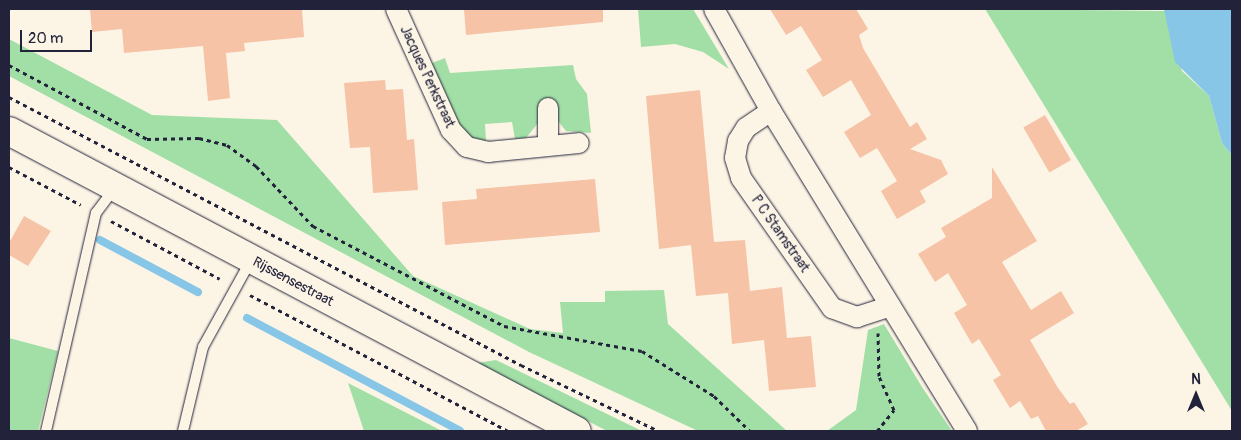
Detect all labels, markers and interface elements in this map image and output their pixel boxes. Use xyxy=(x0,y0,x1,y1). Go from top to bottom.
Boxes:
scale bar xyxy=(22,20,95,52)
street label: Jacques Perkstraat xyxy=(396,23,458,131)
text: 20 m xyxy=(28,29,63,48)
street label: P C Stamstraat xyxy=(747,192,813,276)
street label: Rijssensestraat xyxy=(250,254,336,310)
north arrow xyxy=(1171,370,1221,420)
text: N xyxy=(1191,371,1201,388)

